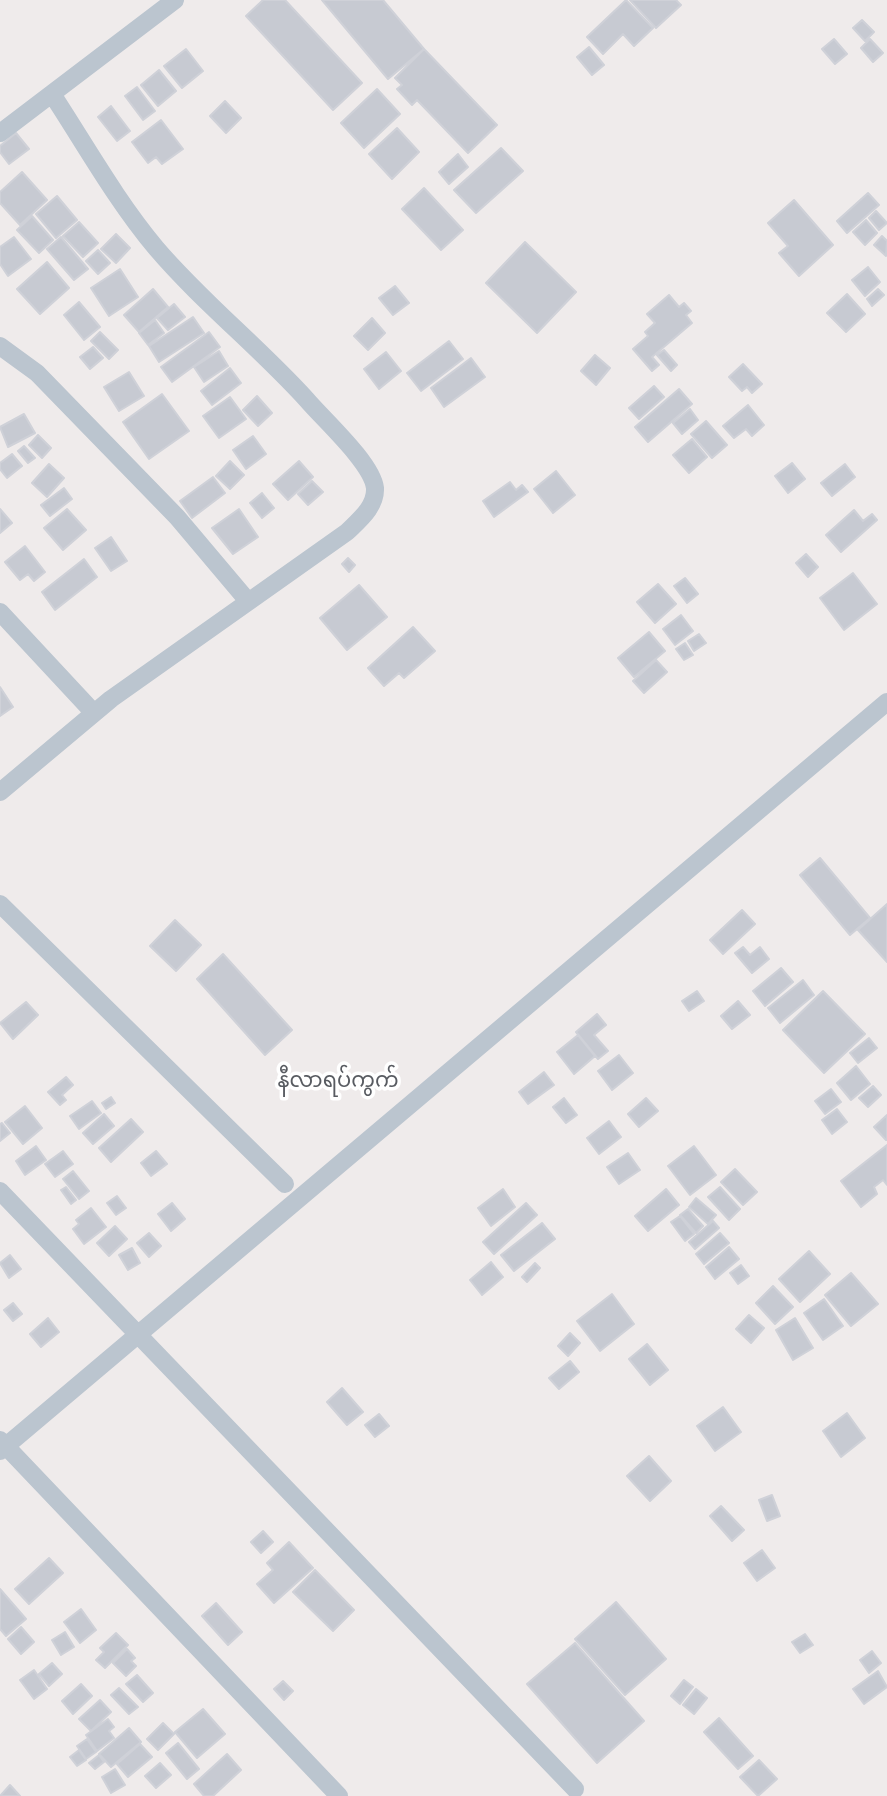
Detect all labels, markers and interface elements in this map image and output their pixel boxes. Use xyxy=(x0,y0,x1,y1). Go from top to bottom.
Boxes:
district label: နီလာရပ်ကွက် xyxy=(277,1069,399,1095)

